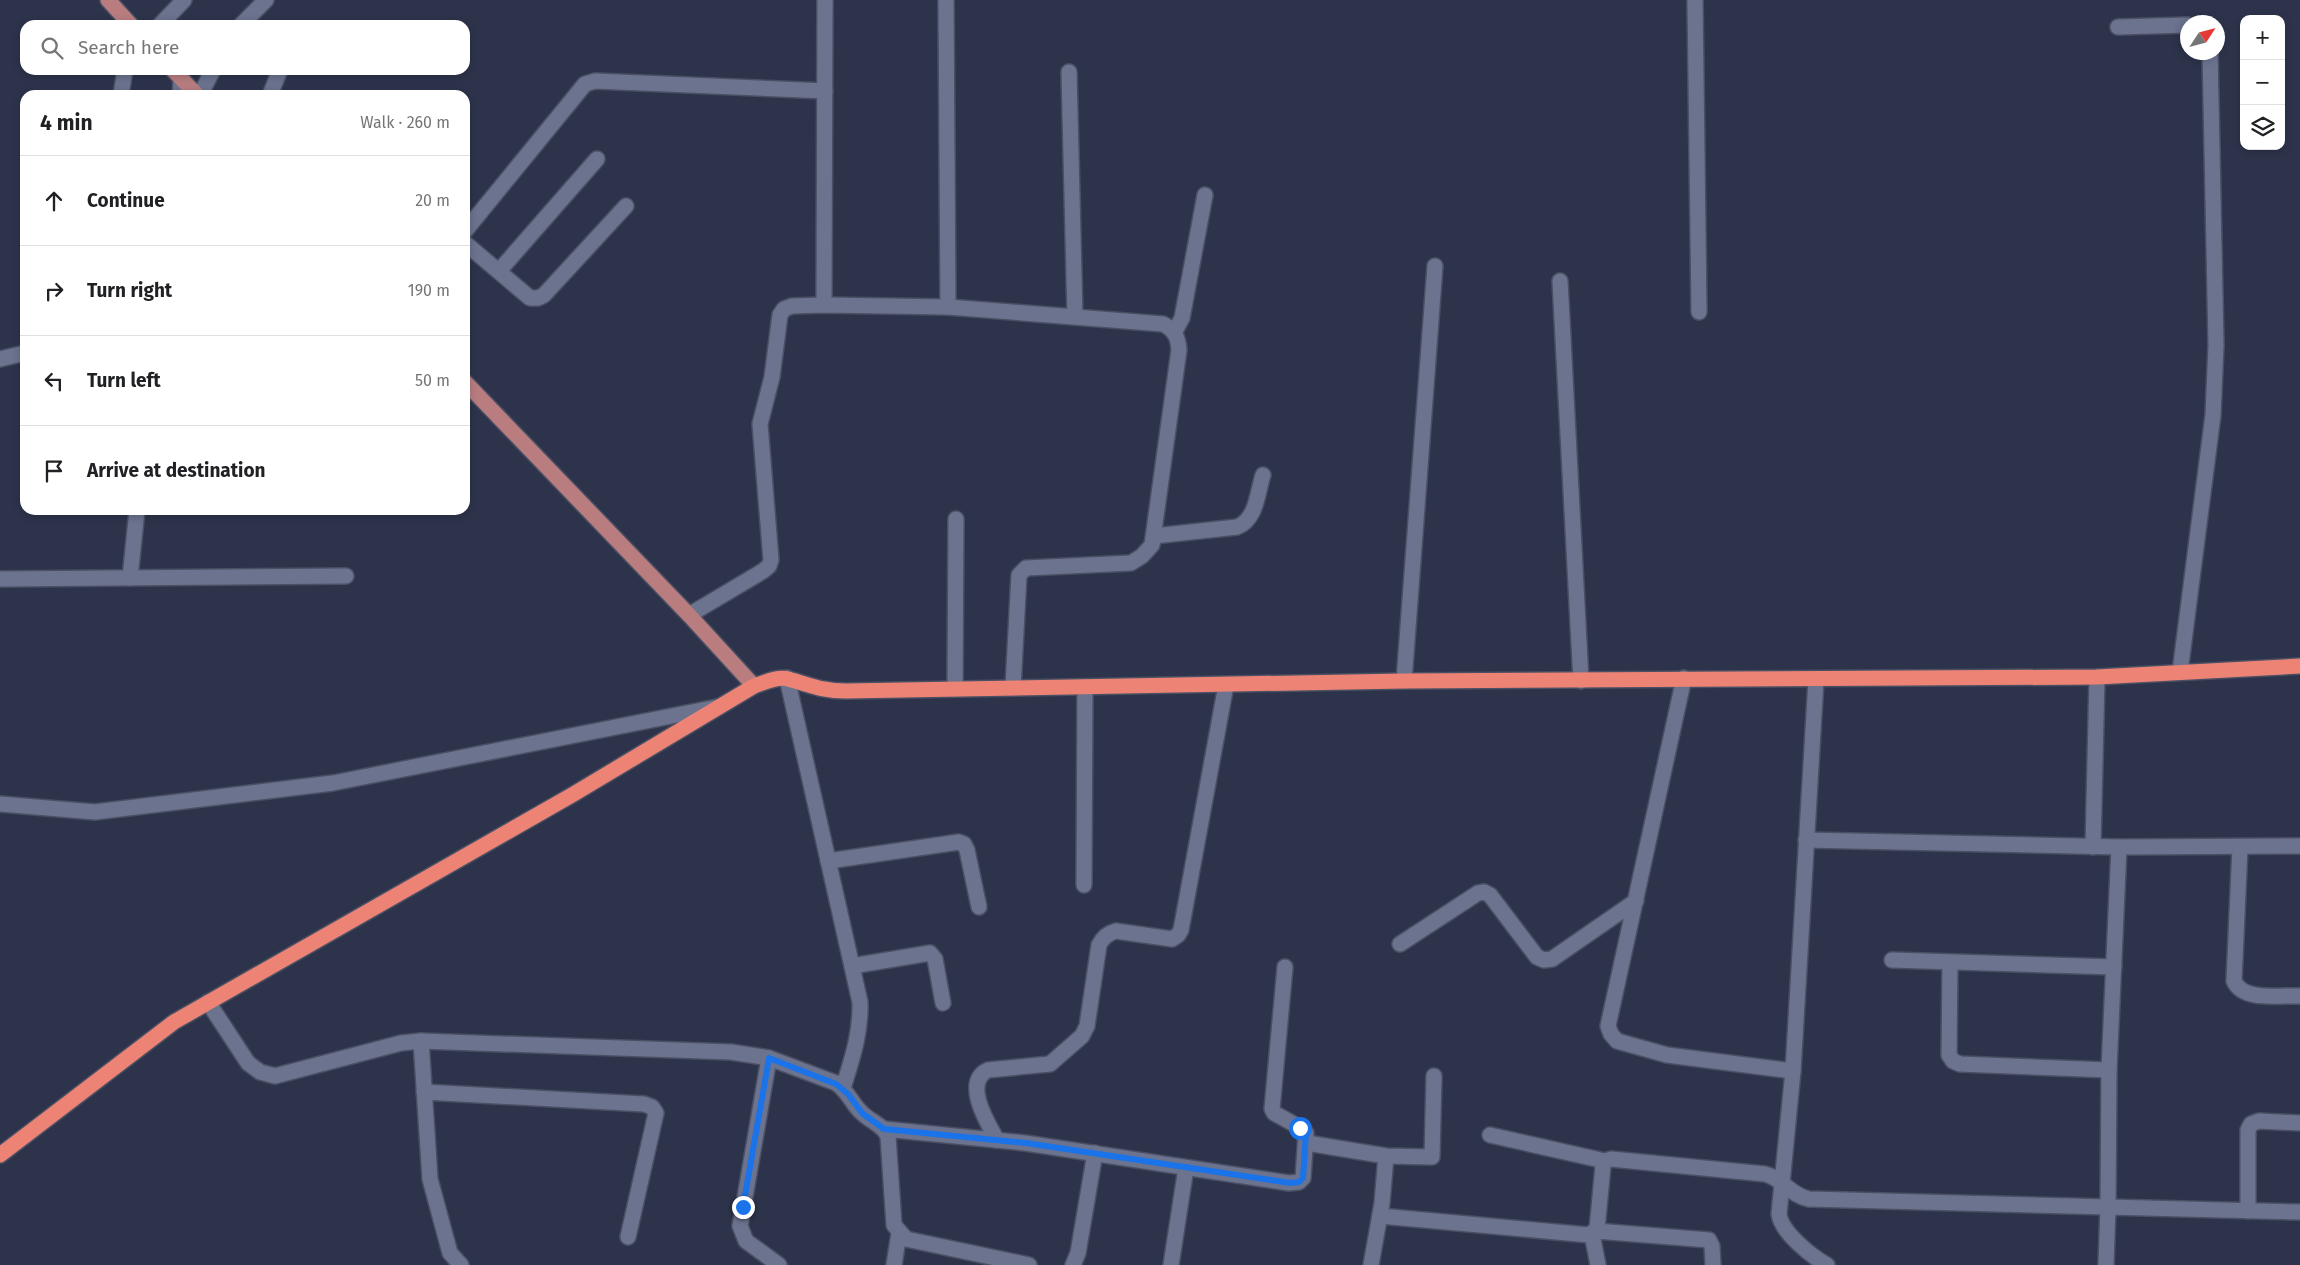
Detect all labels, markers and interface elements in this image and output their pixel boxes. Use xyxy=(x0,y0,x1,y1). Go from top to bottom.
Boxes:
north arrow xyxy=(2180,15,2225,60)
map controls xyxy=(2240,15,2285,150)
button: + xyxy=(2240,15,2285,60)
search box xyxy=(20,20,470,75)
icon: search xyxy=(38,34,66,62)
text: Search here xyxy=(78,36,179,59)
button: − xyxy=(2240,60,2285,105)
button: layers xyxy=(2240,105,2285,150)
text: 4 min xyxy=(40,110,93,136)
text: Walk · 260 m xyxy=(360,113,450,132)
icon: ahead xyxy=(40,187,68,215)
text: Continue xyxy=(87,189,165,212)
text: 20 m xyxy=(415,191,450,210)
icon: right xyxy=(40,277,68,305)
text: Turn right xyxy=(87,279,172,302)
text: 190 m xyxy=(408,281,450,300)
icon: left xyxy=(40,367,68,395)
text: Turn left xyxy=(87,369,161,392)
text: 50 m xyxy=(415,371,450,390)
icon: arrive xyxy=(40,457,68,485)
text: Arrive at destination xyxy=(87,459,266,482)
route start xyxy=(1289,1117,1312,1140)
route end xyxy=(732,1196,755,1219)

